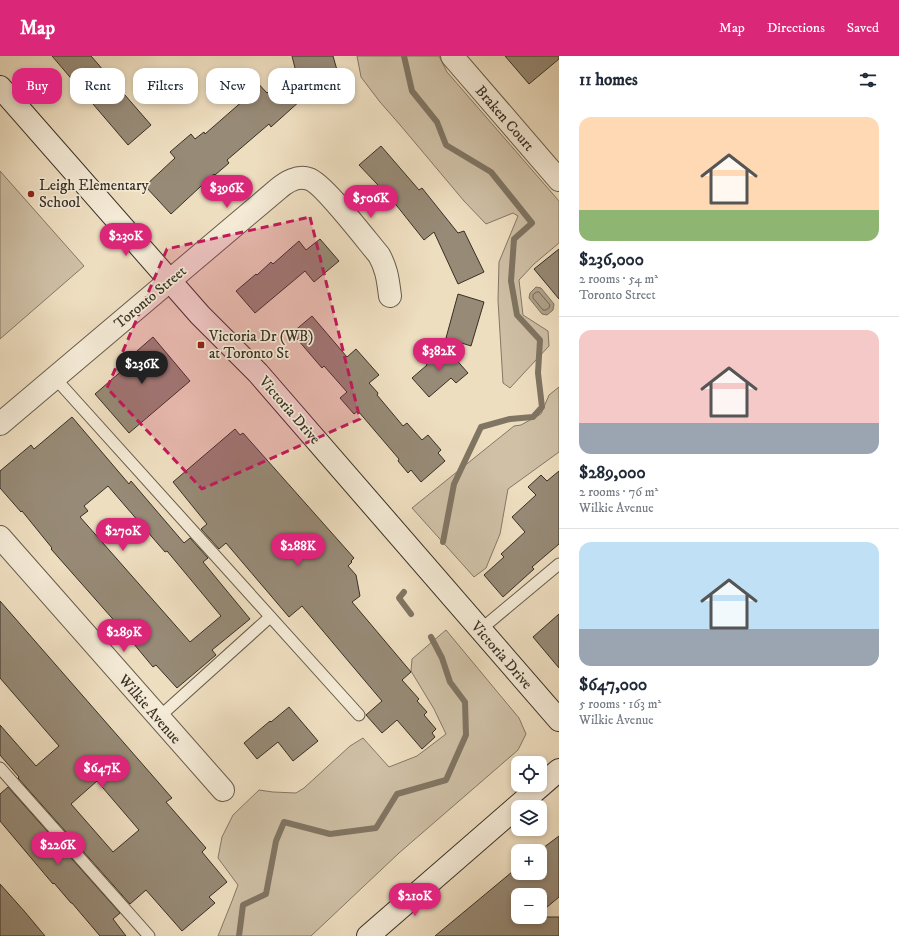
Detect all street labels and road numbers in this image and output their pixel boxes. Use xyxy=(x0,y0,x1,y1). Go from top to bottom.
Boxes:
street label: Braken Court xyxy=(471,82,538,155)
street label: Toronto Street xyxy=(110,262,190,333)
street label: Victoria Drive xyxy=(254,372,324,448)
street label: Victoria Drive xyxy=(466,617,536,693)
street label: Wilkie Avenue xyxy=(114,670,185,748)

